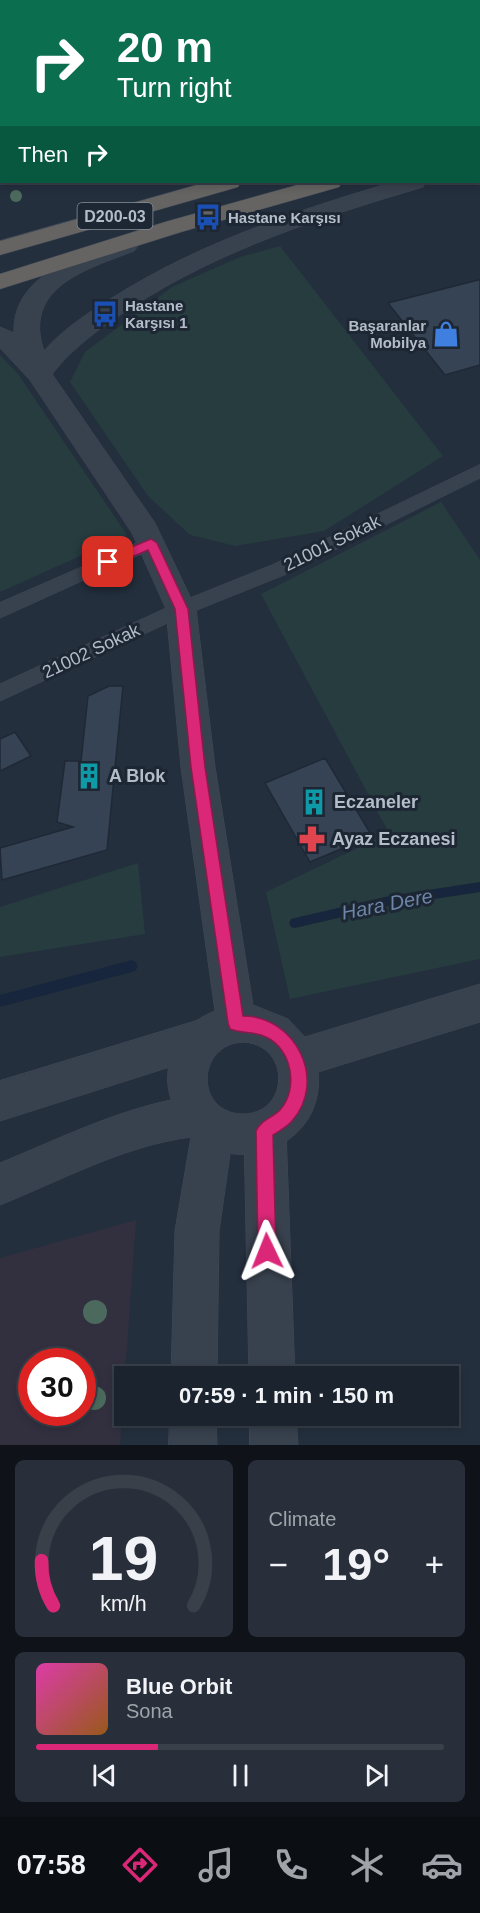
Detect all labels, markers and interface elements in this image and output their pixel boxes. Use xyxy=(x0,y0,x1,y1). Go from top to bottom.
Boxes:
icon: right xyxy=(18,24,96,102)
text: 20 m xyxy=(117,24,213,71)
text: Turn right xyxy=(117,73,232,103)
icon: right xyxy=(80,138,113,171)
text: Then xyxy=(18,142,68,167)
bus stop icon: Hastane Karşısı xyxy=(193,202,223,232)
road number: D200-03 xyxy=(78,203,152,229)
place label: Hastane Karşısı xyxy=(228,209,341,226)
place label: Hastane Karşısı 1 xyxy=(125,297,188,331)
bus stop icon: Hastane Karşısı 1 xyxy=(90,299,120,329)
place label: Başaranlar Mobilya xyxy=(348,317,427,351)
shop icon: Başaranlar Mobilya xyxy=(431,319,461,349)
street label: 21001 Sokak xyxy=(280,511,385,575)
pin xyxy=(82,536,133,587)
icon: arrive xyxy=(91,545,124,578)
street label: 21002 Sokak xyxy=(39,619,144,682)
building icon: A Blok xyxy=(74,761,104,791)
place label: A Blok xyxy=(109,766,166,786)
building icon: Eczaneler xyxy=(299,787,329,817)
place label: Eczaneler xyxy=(334,792,418,812)
pharmacy icon: Ayaz Eczanesi xyxy=(297,824,327,854)
place label: Ayaz Eczanesi xyxy=(332,829,455,849)
water label: Hara Dere xyxy=(340,884,434,924)
position arrow xyxy=(235,1219,299,1283)
speed limit sign: 30 xyxy=(18,1348,96,1426)
text: 07:59 · 1 min · 150 m xyxy=(179,1383,394,1408)
text: Climate xyxy=(269,1508,336,1530)
text: 19 xyxy=(89,1524,158,1593)
text: 19° xyxy=(322,1539,390,1590)
text: − xyxy=(269,1546,288,1583)
text: + xyxy=(425,1546,444,1583)
text: km/h xyxy=(101,1592,147,1616)
text: Blue Orbit xyxy=(126,1674,232,1699)
text: Sona xyxy=(126,1700,173,1722)
icon: previous xyxy=(88,1759,121,1792)
icon: pause xyxy=(224,1759,257,1792)
icon: next xyxy=(360,1759,393,1792)
icon: directions xyxy=(119,1844,161,1886)
icon: music xyxy=(195,1844,237,1886)
icon: phone xyxy=(270,1844,312,1886)
icon: climate xyxy=(346,1844,388,1886)
icon: car xyxy=(421,1844,463,1886)
text: 07:58 xyxy=(17,1850,86,1880)

